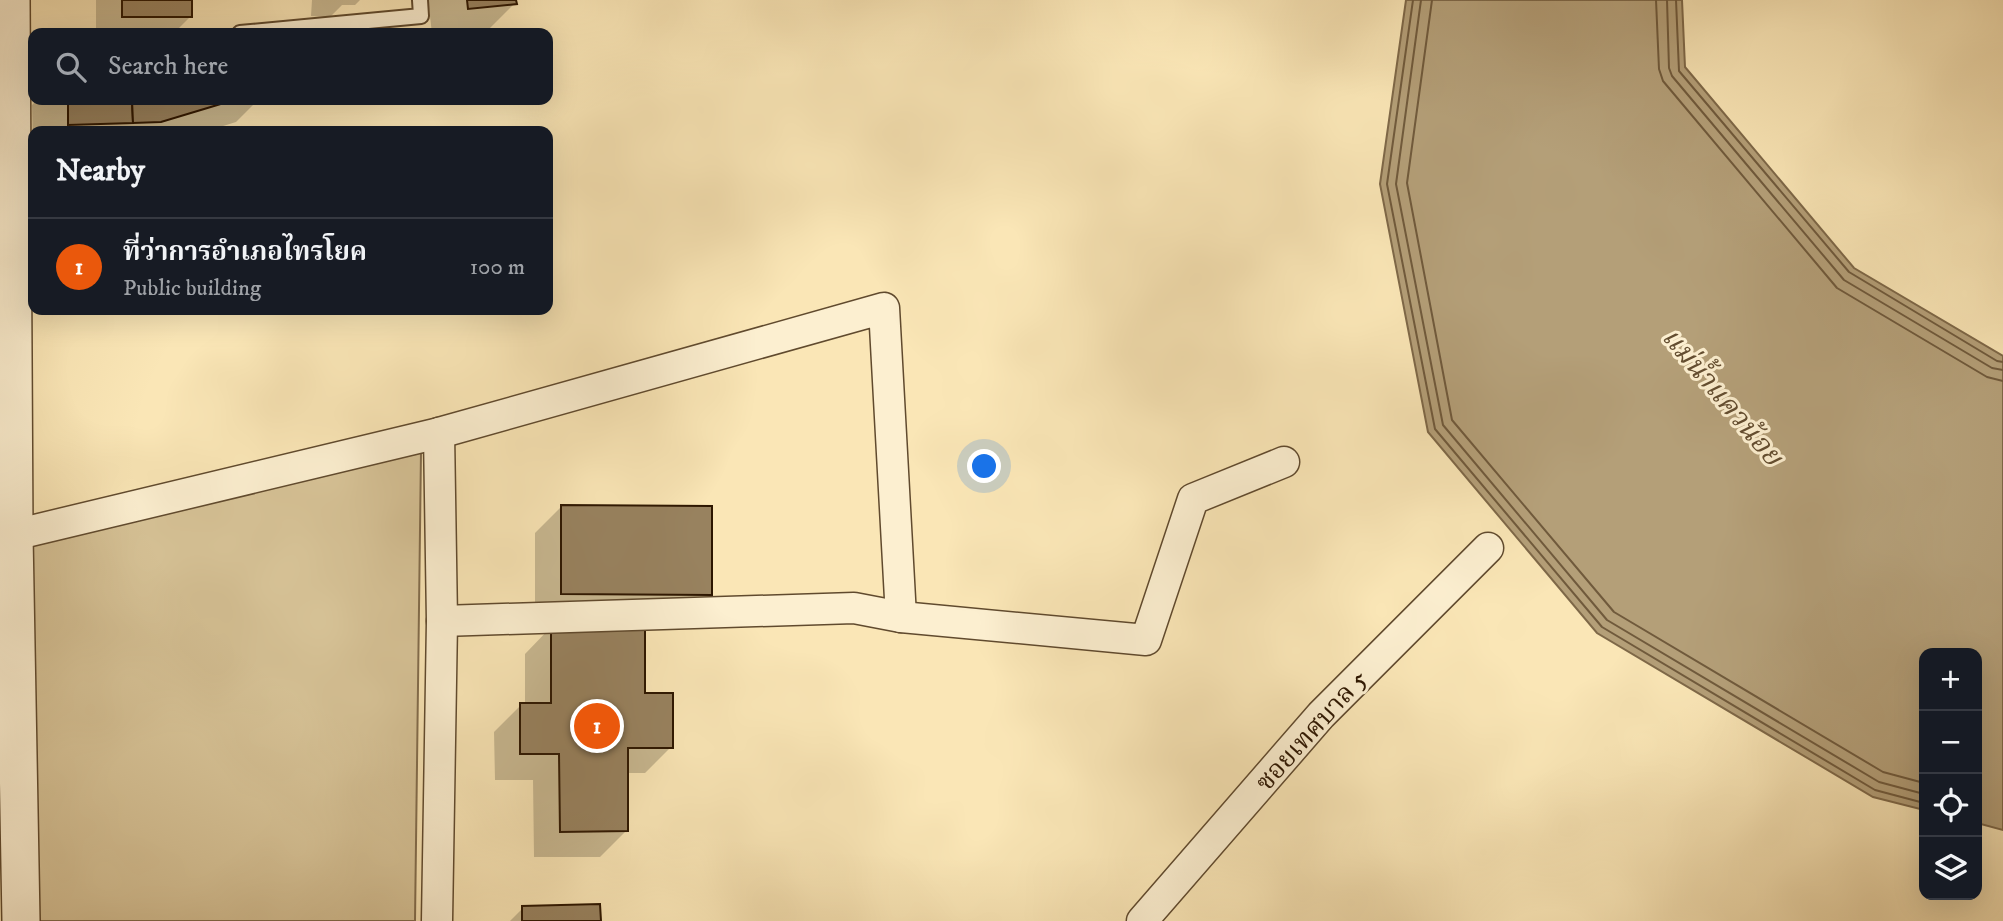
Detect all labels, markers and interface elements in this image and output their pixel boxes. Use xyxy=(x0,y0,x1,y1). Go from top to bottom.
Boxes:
search box xyxy=(28,28,553,105)
icon: search xyxy=(52,48,90,86)
text: Search here xyxy=(108,50,228,83)
text: Nearby xyxy=(56,153,145,190)
text: ที่ว่าการอำเภอไทรโยค xyxy=(123,236,367,269)
text: 1 xyxy=(75,253,83,282)
text: 100 m xyxy=(470,253,525,282)
text: Public building xyxy=(123,274,261,303)
water label: แม่น้ำแควน้อย xyxy=(1654,318,1794,475)
your location xyxy=(967,449,1001,483)
map controls xyxy=(1919,648,1982,900)
button: + xyxy=(1919,648,1982,711)
street label: ซอยเทศบาล 5 xyxy=(1249,663,1375,799)
pin: 1 xyxy=(574,700,620,752)
button: − xyxy=(1919,711,1982,774)
button: locate xyxy=(1919,774,1982,837)
button: layers xyxy=(1919,837,1982,900)

